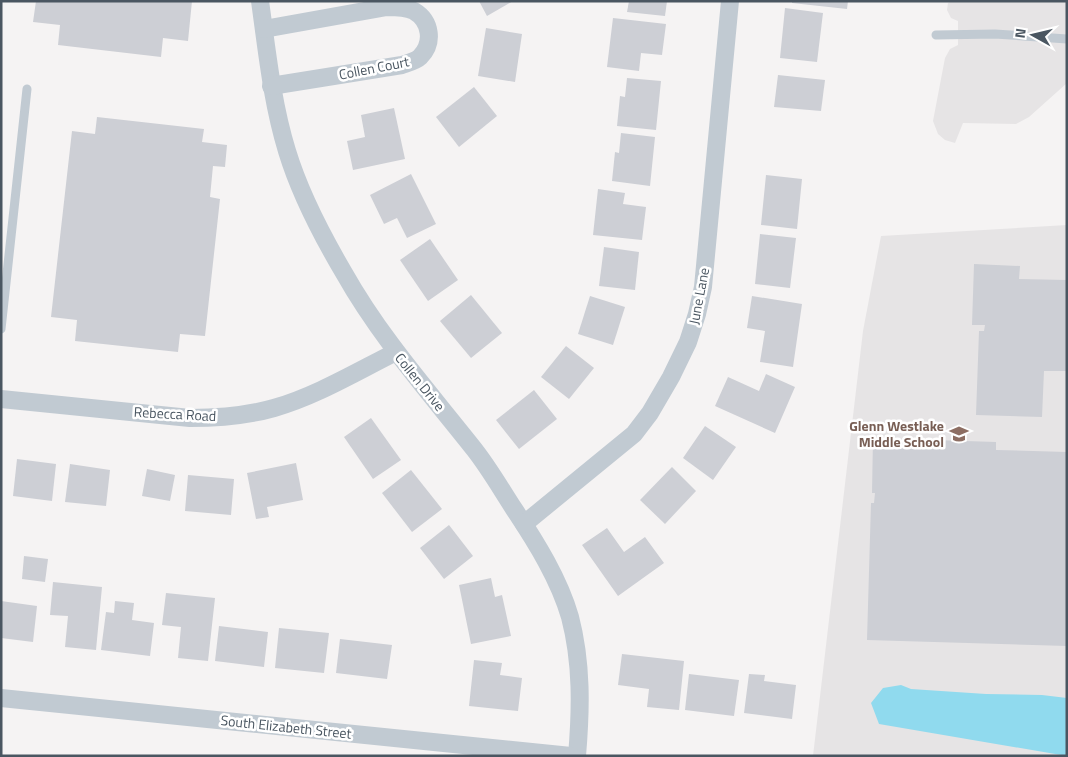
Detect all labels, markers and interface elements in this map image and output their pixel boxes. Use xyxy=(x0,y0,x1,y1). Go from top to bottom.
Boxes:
north arrow xyxy=(1008,10,1058,60)
text: N xyxy=(1009,27,1031,39)
street label: Collen Court xyxy=(337,50,411,85)
street label: June Lane xyxy=(683,266,714,326)
street label: Collen Drive xyxy=(390,348,450,415)
street label: Rebecca Road xyxy=(133,401,217,426)
place label: Glenn Westlake Middle School xyxy=(849,415,944,452)
school or university icon: Glenn Westlake Middle School xyxy=(948,423,970,445)
street label: South Elizabeth Street xyxy=(220,709,353,744)

